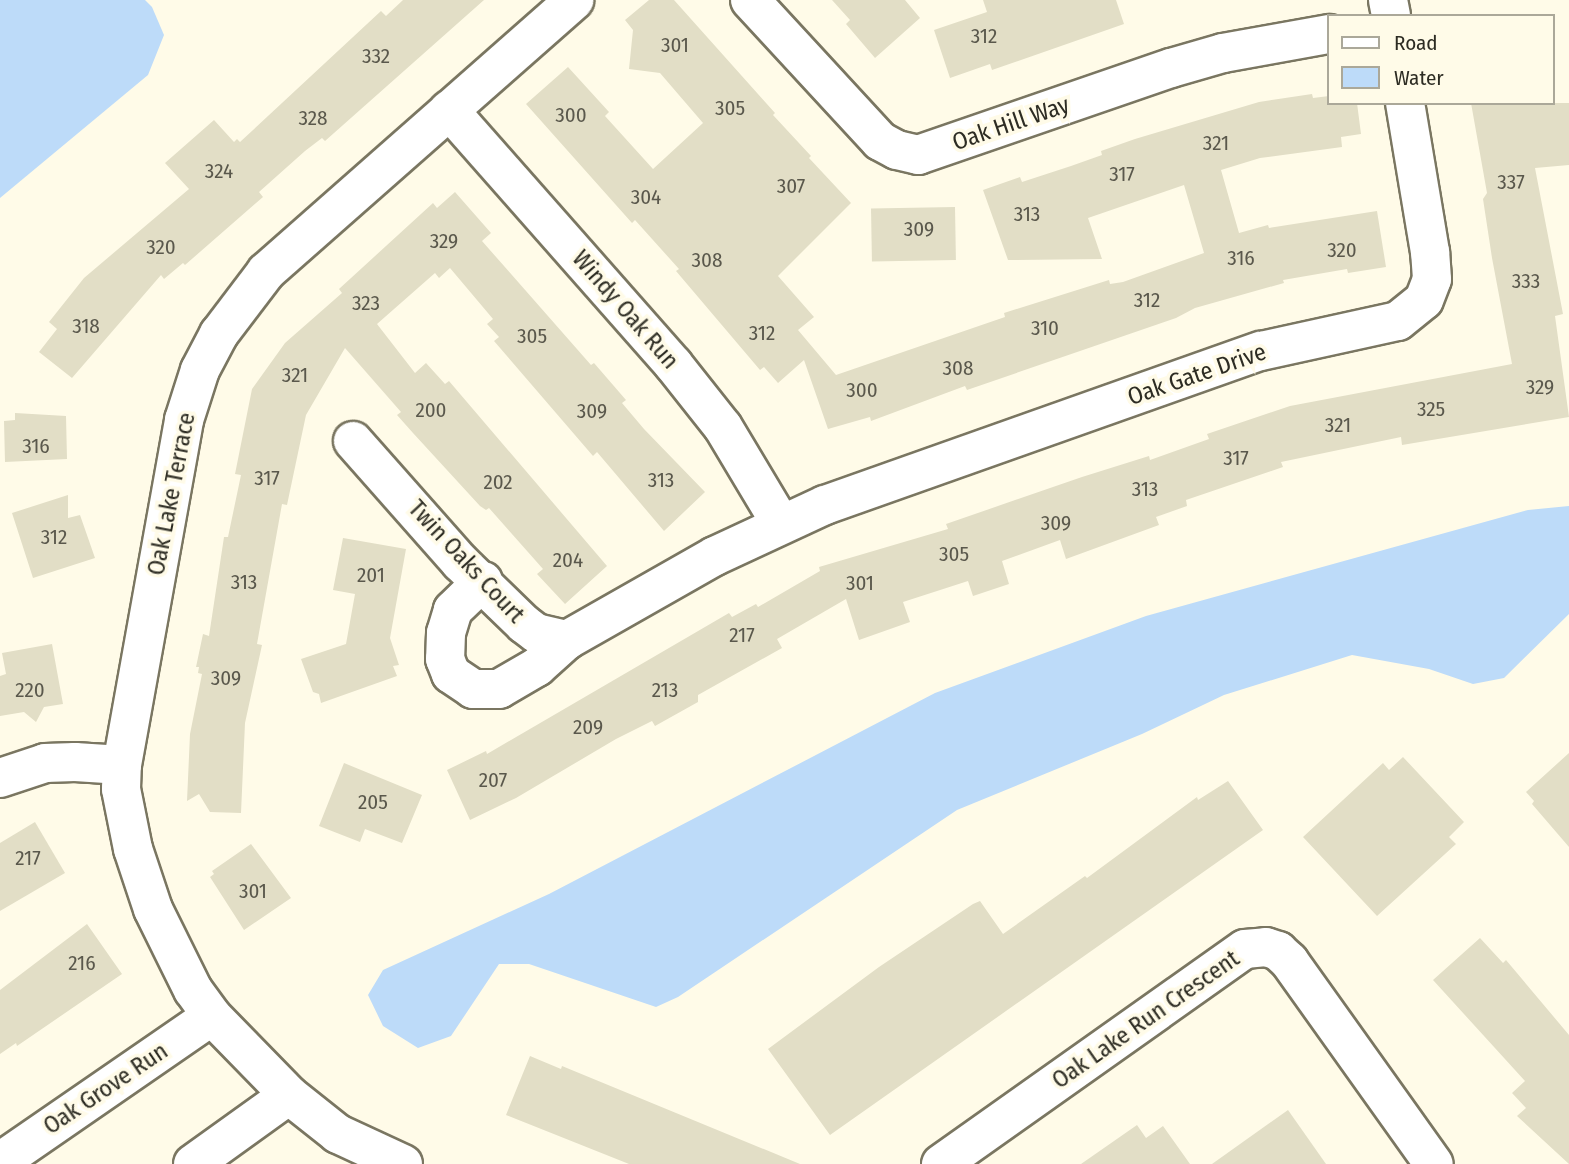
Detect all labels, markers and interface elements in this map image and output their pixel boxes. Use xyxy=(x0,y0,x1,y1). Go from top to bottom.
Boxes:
legend xyxy=(1328,14,1555,105)
house number: 312 xyxy=(971,23,997,49)
text: Road xyxy=(1394,30,1438,56)
house number: 301 xyxy=(661,32,689,58)
house number: 332 xyxy=(362,43,390,69)
text: Water xyxy=(1394,65,1444,91)
street label: Oak Hill Way xyxy=(949,91,1073,157)
house number: 305 xyxy=(715,95,745,121)
house number: 300 xyxy=(555,102,587,128)
house number: 328 xyxy=(298,105,328,131)
house number: 321 xyxy=(1203,130,1229,156)
house number: 324 xyxy=(205,158,233,184)
house number: 317 xyxy=(1109,161,1135,187)
house number: 337 xyxy=(1497,169,1525,195)
house number: 307 xyxy=(777,173,805,199)
house number: 304 xyxy=(631,184,661,210)
house number: 313 xyxy=(1014,201,1040,227)
house number: 309 xyxy=(904,216,934,242)
house number: 329 xyxy=(430,228,458,254)
house number: 320 xyxy=(146,234,176,260)
house number: 320 xyxy=(1327,237,1357,263)
street label: Windy Oak Run xyxy=(566,245,684,375)
house number: 316 xyxy=(1227,245,1255,271)
house number: 308 xyxy=(692,247,722,273)
house number: 333 xyxy=(1512,268,1540,294)
house number: 312 xyxy=(1134,287,1160,313)
house number: 323 xyxy=(352,290,380,316)
house number: 318 xyxy=(72,313,100,339)
house number: 310 xyxy=(1031,315,1059,341)
house number: 312 xyxy=(749,320,775,346)
house number: 305 xyxy=(517,323,547,349)
street label: Oak Gate Drive xyxy=(1124,338,1270,412)
house number: 308 xyxy=(943,355,973,381)
house number: 321 xyxy=(282,362,308,388)
house number: 329 xyxy=(1526,374,1554,400)
house number: 300 xyxy=(846,377,878,403)
house number: 325 xyxy=(1417,396,1445,422)
house number: 200 xyxy=(415,397,447,423)
house number: 309 xyxy=(577,398,607,424)
street label: Oak Lake Terrace xyxy=(142,410,202,578)
house number: 321 xyxy=(1325,412,1351,438)
house number: 316 xyxy=(22,433,50,459)
house number: 317 xyxy=(1223,445,1249,471)
house number: 317 xyxy=(254,465,280,491)
house number: 313 xyxy=(648,467,674,493)
house number: 202 xyxy=(483,469,513,495)
house number: 313 xyxy=(1132,476,1158,502)
street label: Twin Oaks Court xyxy=(402,495,530,629)
house number: 309 xyxy=(1041,510,1071,536)
house number: 312 xyxy=(41,524,67,550)
house number: 305 xyxy=(939,541,969,567)
house number: 204 xyxy=(553,547,583,573)
house number: 201 xyxy=(357,562,385,588)
house number: 313 xyxy=(231,569,257,595)
house number: 301 xyxy=(846,570,874,596)
house number: 217 xyxy=(729,622,755,648)
house number: 309 xyxy=(211,665,241,691)
house number: 220 xyxy=(15,677,45,703)
house number: 213 xyxy=(652,677,678,703)
house number: 209 xyxy=(573,714,603,740)
house number: 207 xyxy=(479,767,507,793)
house number: 205 xyxy=(358,789,388,815)
house number: 217 xyxy=(15,845,41,871)
house number: 301 xyxy=(239,878,267,904)
street label: Oak Lake Run Crescent xyxy=(1047,945,1245,1095)
house number: 216 xyxy=(68,950,96,976)
street label: Oak Grove Run xyxy=(38,1037,174,1141)

